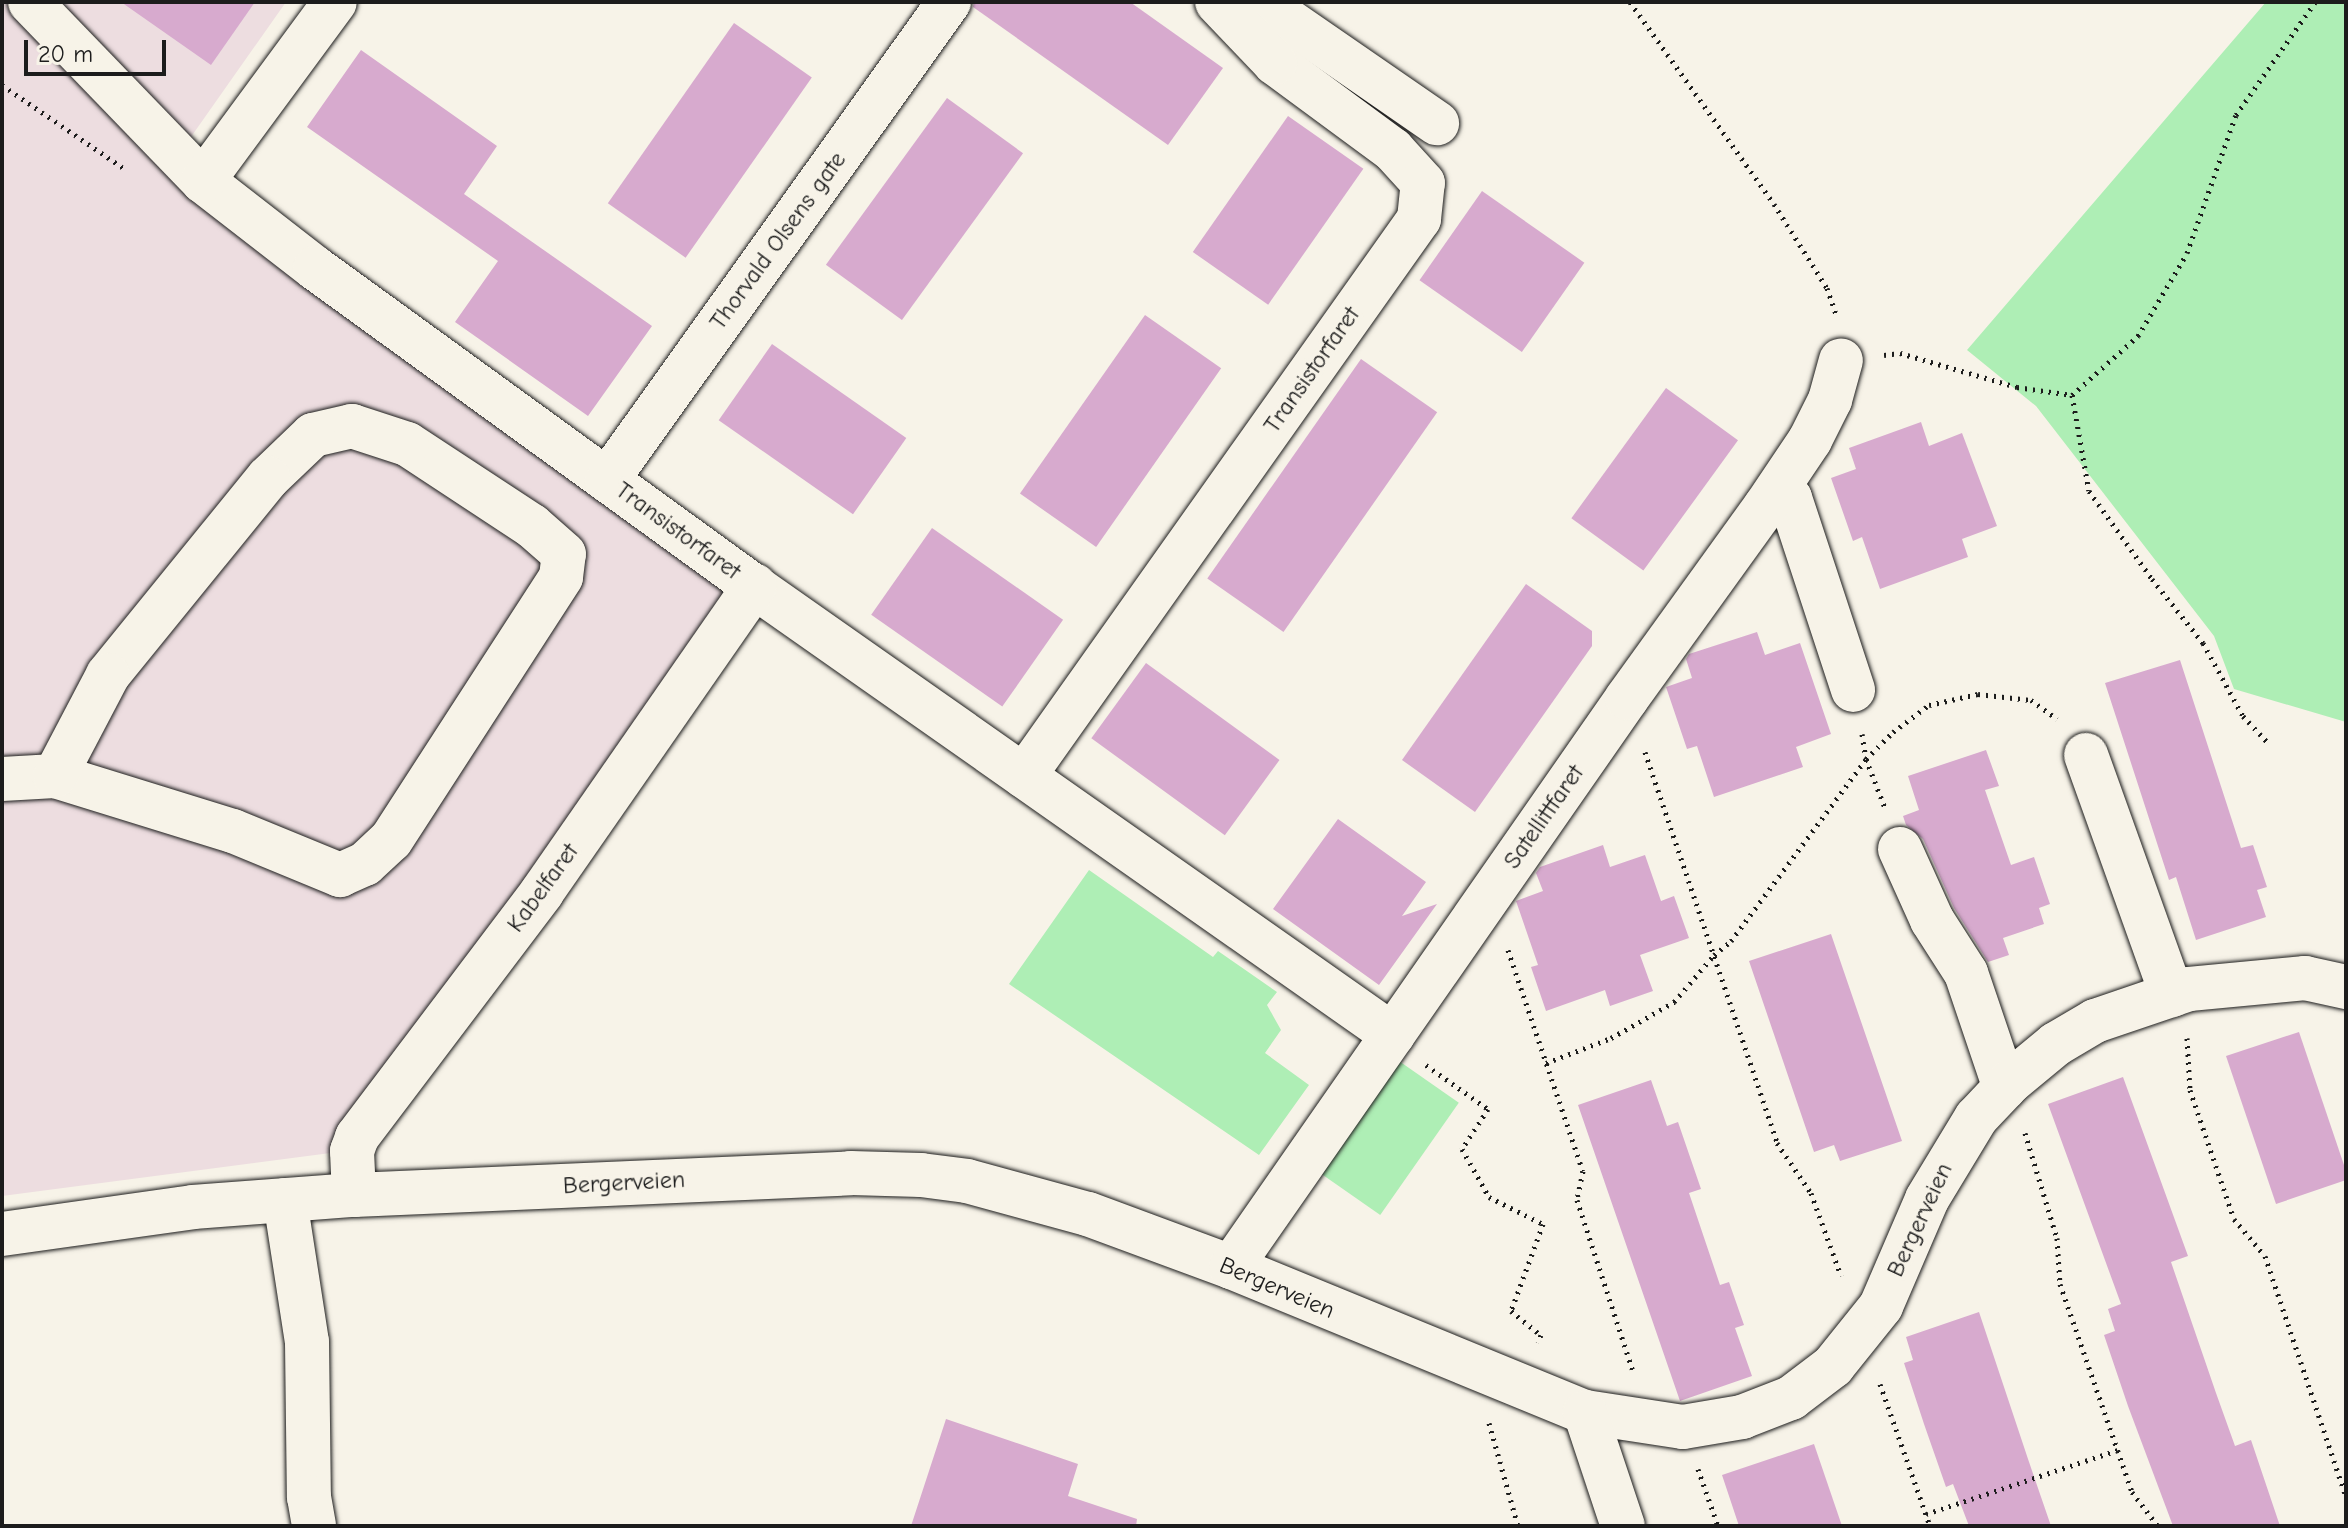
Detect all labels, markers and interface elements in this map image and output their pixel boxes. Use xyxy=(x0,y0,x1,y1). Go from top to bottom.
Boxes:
scale bar xyxy=(28,24,170,74)
text: 20 m xyxy=(38,40,93,68)
street label: Thorvald Olsens gate xyxy=(704,146,852,336)
street label: Transistorfaret xyxy=(1258,301,1366,439)
street label: Transistorfaret xyxy=(610,476,746,586)
street label: Satellittfaret xyxy=(1498,760,1590,874)
street label: Kabelfaret xyxy=(501,838,585,938)
street label: Bergerveien xyxy=(1881,1158,1959,1282)
street label: Bergerveien xyxy=(562,1165,686,1201)
street label: Bergerveien xyxy=(1215,1251,1339,1325)

